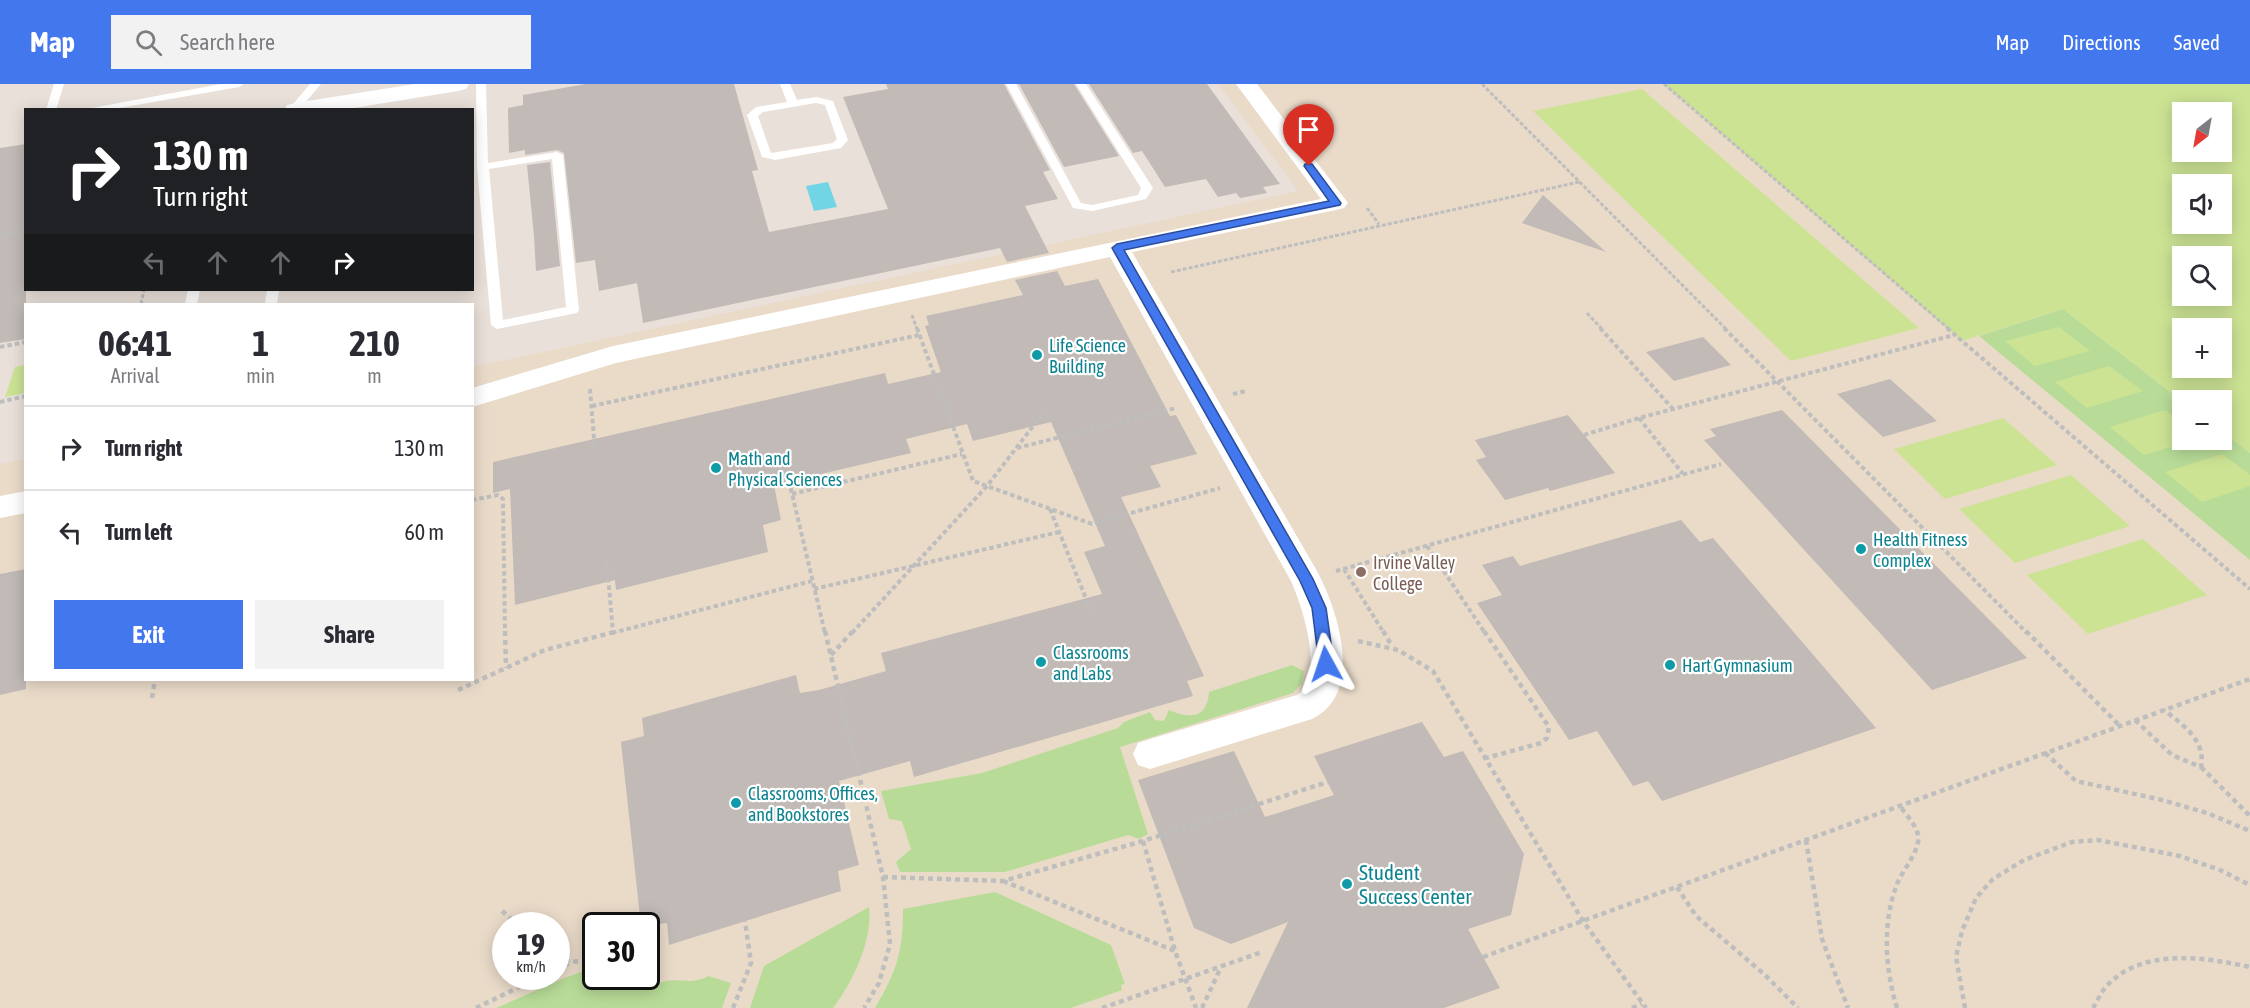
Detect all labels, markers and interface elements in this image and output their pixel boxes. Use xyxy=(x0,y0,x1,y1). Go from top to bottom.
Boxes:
search box xyxy=(111,15,531,69)
text: Map xyxy=(30,26,75,58)
icon: search xyxy=(132,26,165,59)
text: Search here xyxy=(180,29,275,55)
text: Map xyxy=(1995,30,2029,54)
text: Directions xyxy=(2062,30,2141,54)
text: Saved xyxy=(2174,30,2220,54)
north arrow xyxy=(2172,102,2232,162)
map controls xyxy=(2172,102,2232,450)
pin xyxy=(1283,104,1334,166)
icon: arrive xyxy=(1292,113,1325,146)
text: 130 m xyxy=(153,131,248,179)
icon: right xyxy=(54,132,132,210)
button: sound xyxy=(2172,174,2232,234)
text: Turn right xyxy=(153,181,248,212)
icon: left xyxy=(138,246,171,279)
icon: ahead xyxy=(201,246,234,279)
icon: ahead xyxy=(264,246,297,279)
icon: right xyxy=(327,246,360,279)
button: search xyxy=(2172,246,2232,306)
button: + xyxy=(2172,318,2232,378)
text: 06:41 xyxy=(98,322,172,364)
text: 1 xyxy=(252,322,269,364)
text: 210 xyxy=(349,322,400,364)
place label: Life Science Building xyxy=(1049,335,1126,377)
marker: Life Science Building xyxy=(1030,348,1044,362)
text: Arrival xyxy=(111,364,160,387)
text: min xyxy=(246,364,275,387)
text: m xyxy=(367,364,382,387)
button: − xyxy=(2172,390,2232,450)
icon: right xyxy=(54,432,87,465)
text: Turn right xyxy=(105,435,182,461)
text: 130 m xyxy=(394,435,444,461)
place label: Math and Physical Sciences xyxy=(728,448,842,490)
marker: Math and Physical Sciences xyxy=(709,461,723,475)
icon: left xyxy=(54,516,87,549)
text: Turn left xyxy=(105,519,172,545)
text: 60 m xyxy=(404,519,444,545)
place label: Health Fitness Complex xyxy=(1873,529,1967,571)
marker: Health Fitness Complex xyxy=(1854,542,1868,556)
place label: Irvine Valley College xyxy=(1373,552,1455,594)
marker: Irvine Valley College xyxy=(1354,565,1368,579)
button: Exit xyxy=(54,600,243,669)
button: Share xyxy=(255,600,444,669)
position arrow xyxy=(1294,632,1358,696)
place label: Classrooms and Labs xyxy=(1053,642,1129,684)
marker: Classrooms and Labs xyxy=(1034,655,1048,669)
place label: Hart Gymnasium xyxy=(1682,655,1793,676)
marker: Hart Gymnasium xyxy=(1663,658,1677,672)
place label: Classrooms, Offices, and Bookstores xyxy=(748,783,878,825)
marker: Classrooms, Offices, and Bookstores xyxy=(729,796,743,810)
place label: Student Success Center xyxy=(1359,860,1472,908)
marker: Student Success Center xyxy=(1340,877,1354,891)
speed limit sign: 30 xyxy=(582,912,660,990)
text: 19 xyxy=(517,927,545,961)
text: km/h xyxy=(516,958,546,975)

